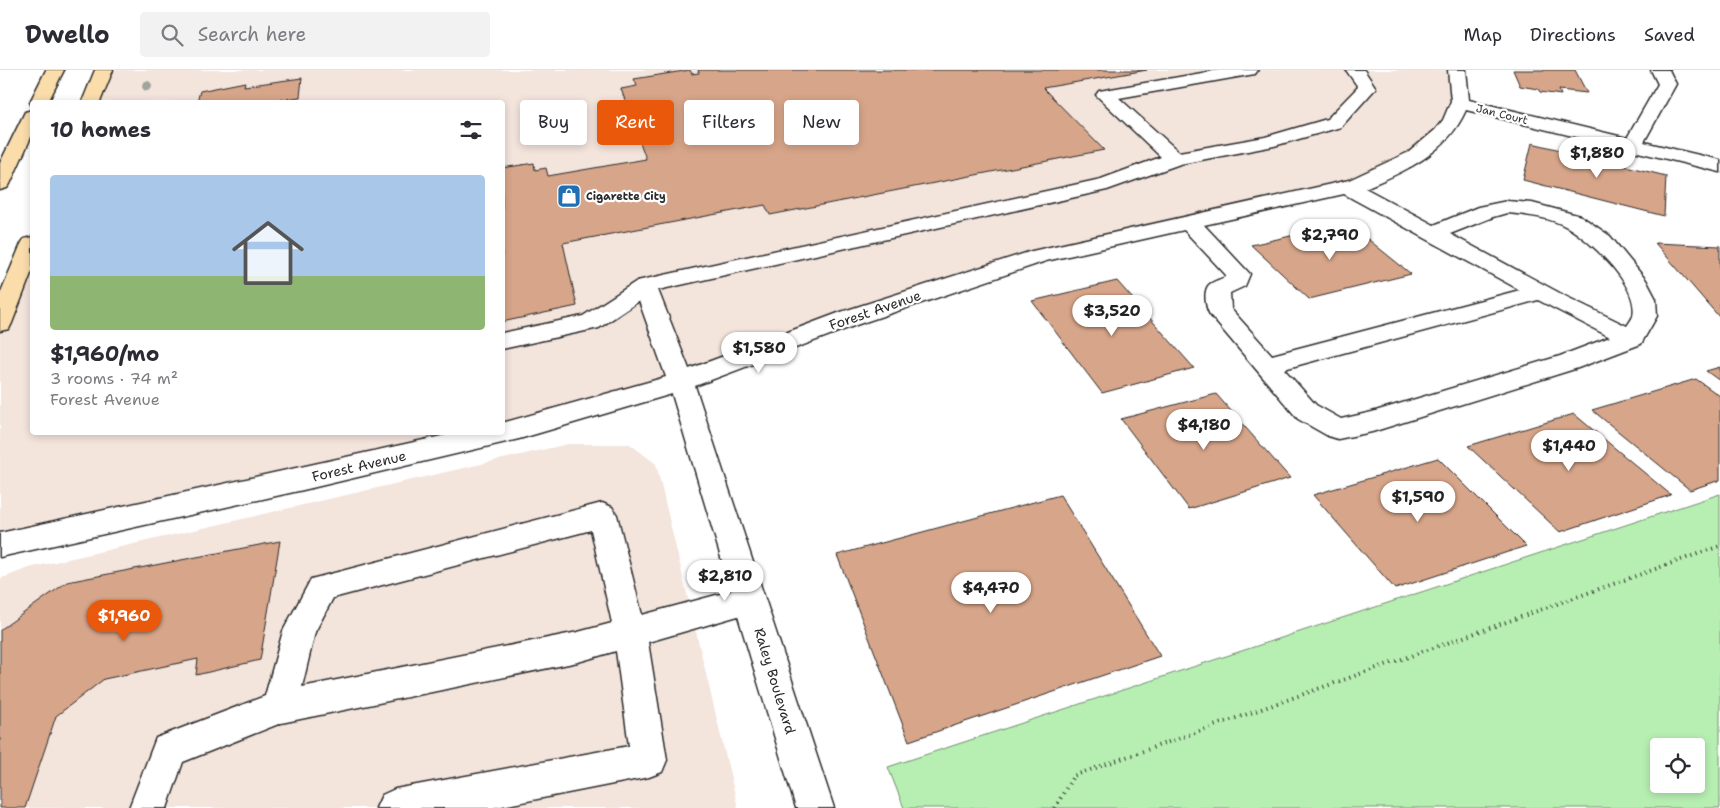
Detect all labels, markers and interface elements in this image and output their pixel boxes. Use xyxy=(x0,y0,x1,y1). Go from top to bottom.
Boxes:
search box xyxy=(140,12,490,57)
text: Dwello xyxy=(25,19,110,51)
icon: search xyxy=(158,21,186,49)
text: Search here xyxy=(198,22,306,47)
text: Map xyxy=(1464,23,1502,47)
text: Directions xyxy=(1530,23,1616,47)
text: Saved xyxy=(1644,23,1695,47)
chip: Buy xyxy=(520,100,587,145)
chip: Rent xyxy=(597,100,674,145)
chip: Filters xyxy=(684,100,774,145)
chip: New xyxy=(784,100,859,145)
street label: Jan Court xyxy=(1474,101,1530,128)
text: 10 homes xyxy=(50,116,151,144)
icon: filters xyxy=(457,116,485,144)
pin: $1,880 xyxy=(1556,136,1638,179)
text: $1,880 xyxy=(1570,142,1624,163)
shop icon: Cigarette City xyxy=(556,183,582,209)
place label: Cigarette City xyxy=(586,189,666,204)
icon: home xyxy=(223,208,313,298)
pin: $2,790 xyxy=(1289,218,1371,261)
text: $2,790 xyxy=(1301,224,1359,245)
street label: Forest Avenue xyxy=(827,286,923,334)
pin: $3,520 xyxy=(1071,294,1153,337)
text: $3,520 xyxy=(1083,300,1141,321)
pin: $1,580 xyxy=(718,332,800,374)
text: $1,580 xyxy=(732,337,786,358)
text: $1,960/mo xyxy=(50,340,159,368)
text: 3 rooms · 74 m² xyxy=(50,368,178,389)
text: Forest Avenue xyxy=(50,389,160,410)
pin: $4,180 xyxy=(1163,408,1245,451)
text: $4,180 xyxy=(1177,414,1231,435)
pin: $1,440 xyxy=(1528,430,1610,472)
text: $1,440 xyxy=(1542,435,1596,456)
street label: Forest Avenue xyxy=(310,446,408,486)
pin: $1,590 xyxy=(1377,480,1459,523)
text: $1,590 xyxy=(1391,486,1445,507)
pin: $2,810 xyxy=(684,560,766,602)
text: $2,810 xyxy=(698,565,752,586)
pin: $4,470 xyxy=(950,572,1032,614)
text: $4,470 xyxy=(962,577,1020,598)
pin: $1,960 xyxy=(83,600,165,642)
text: $1,960 xyxy=(98,605,150,626)
street label: Raley Boulevard xyxy=(750,626,800,736)
map controls xyxy=(1650,738,1705,793)
button: locate xyxy=(1650,738,1705,793)

